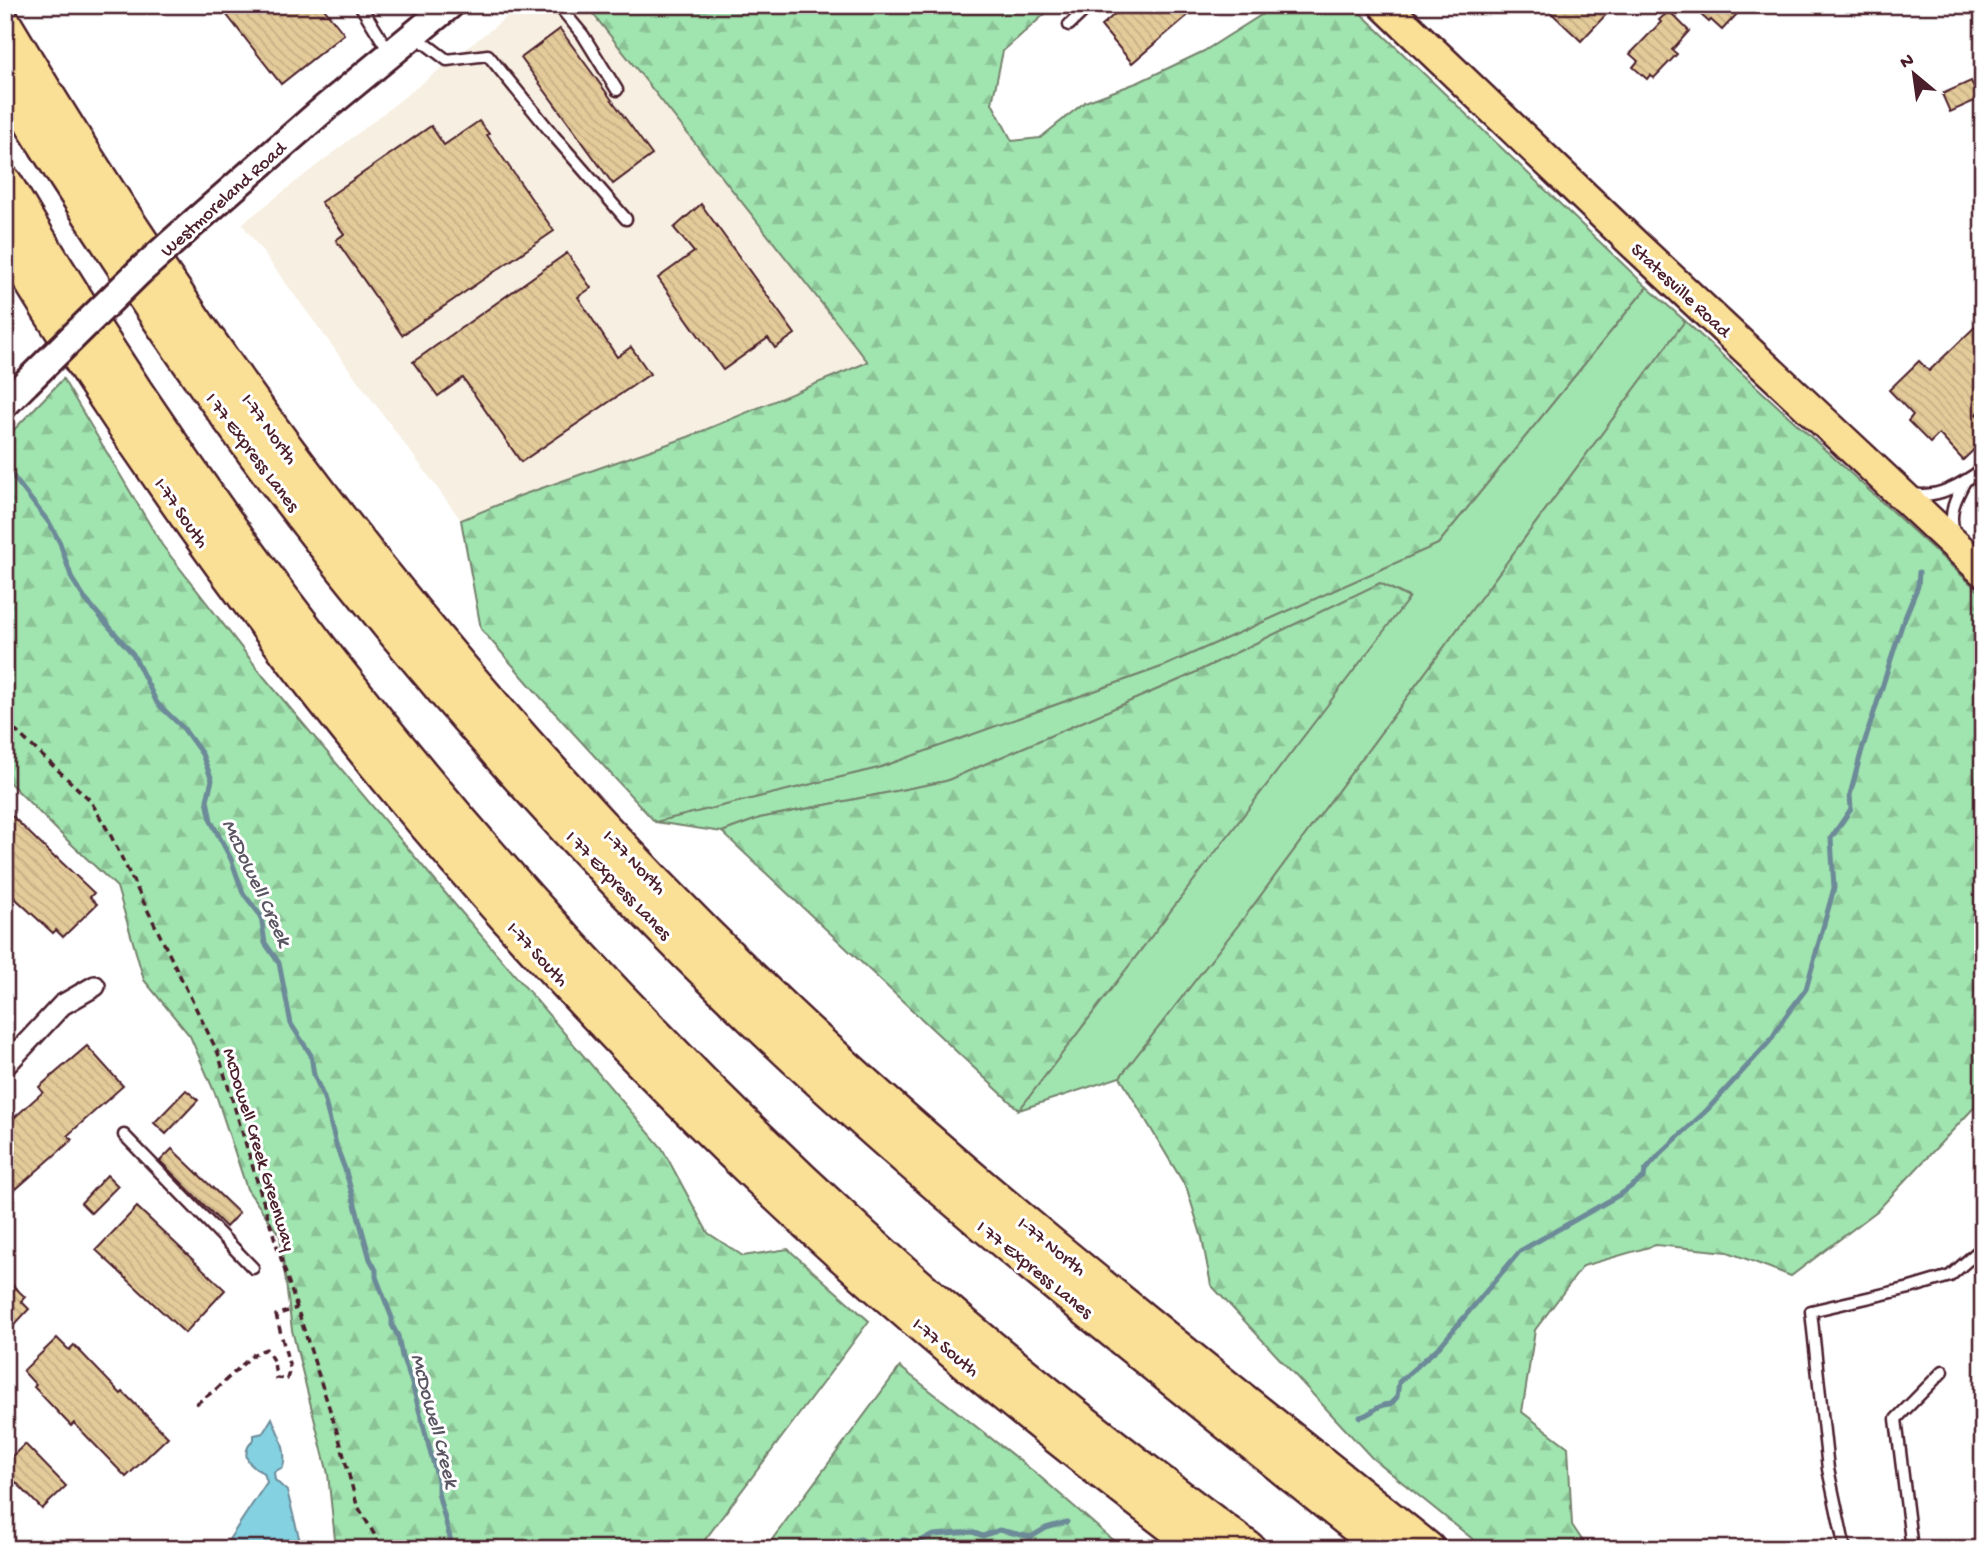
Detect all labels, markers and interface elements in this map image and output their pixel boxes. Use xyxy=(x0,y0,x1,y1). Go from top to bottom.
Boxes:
north arrow xyxy=(1880,38,1950,108)
text: N xyxy=(1896,49,1918,75)
street label: Westmoreland Road xyxy=(157,137,293,263)
street label: Statesville Road xyxy=(1625,239,1736,345)
street label: I 77 Express Lanes xyxy=(199,389,304,518)
street label: I-77 North xyxy=(235,390,301,470)
street label: I-77 South xyxy=(148,475,213,554)
water label: McDowell Creek xyxy=(214,816,296,953)
street label: I-77 North xyxy=(597,826,670,901)
street label: I 77 Express Lanes xyxy=(560,827,676,947)
street label: I-77 South xyxy=(501,918,572,993)
street label: McDowell Creek Greenway xyxy=(216,1046,300,1255)
street label: I-77 North xyxy=(1012,1213,1090,1282)
street label: I 77 Express Lanes xyxy=(971,1217,1097,1325)
street label: I-77 South xyxy=(907,1314,983,1383)
water label: McDowell Creek xyxy=(403,1351,463,1493)

